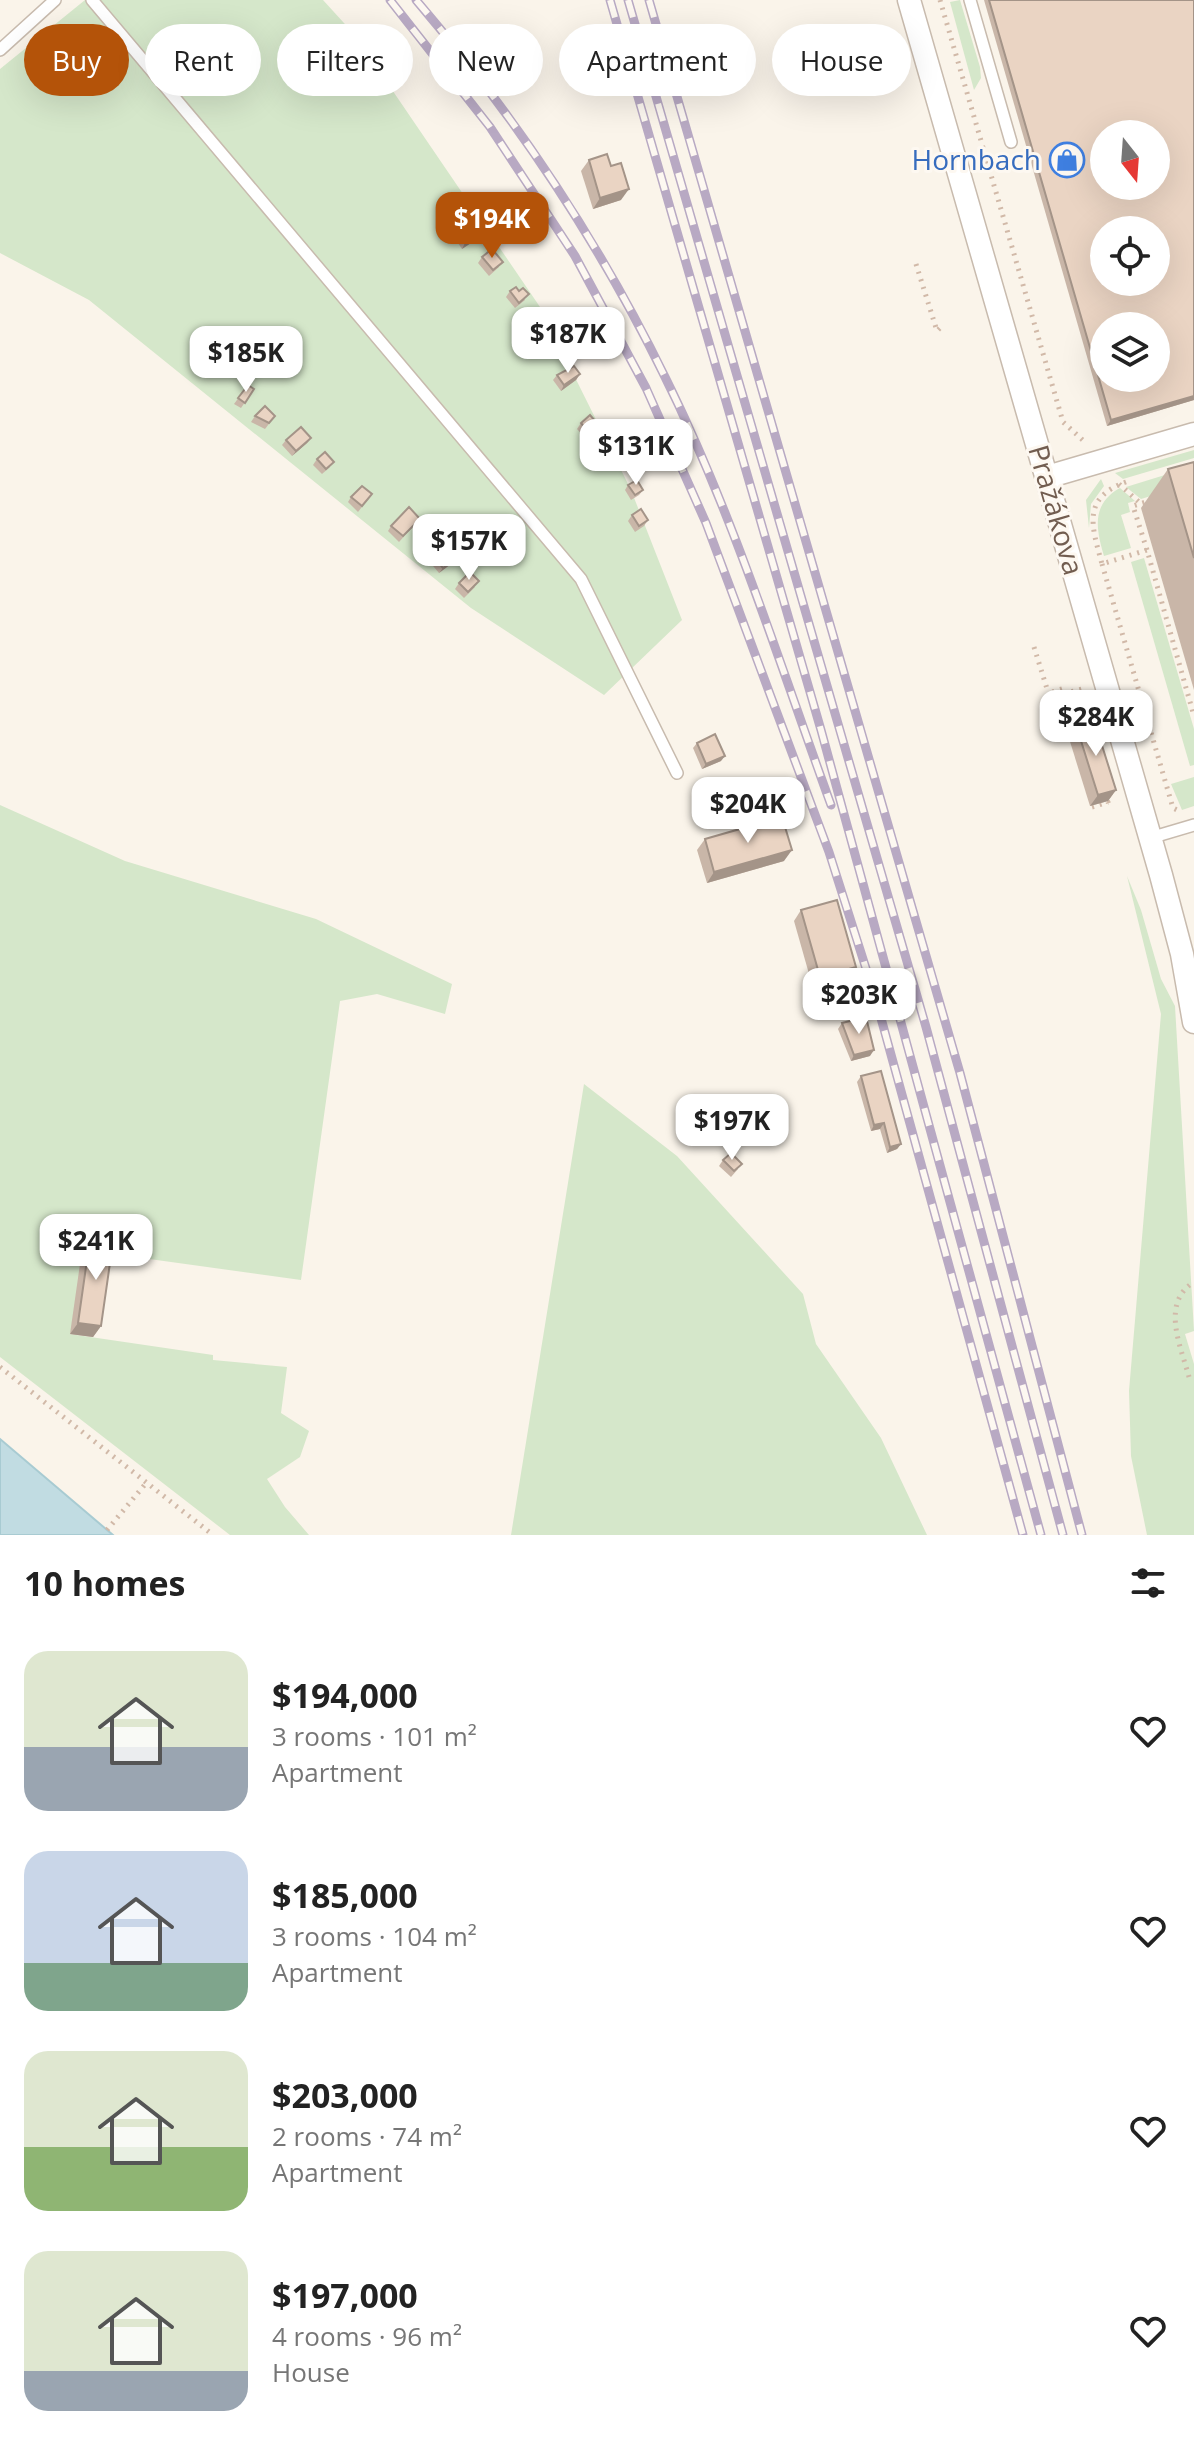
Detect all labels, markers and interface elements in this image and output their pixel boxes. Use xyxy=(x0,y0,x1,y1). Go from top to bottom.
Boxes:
chip: Buy xyxy=(24,24,129,96)
chip: Rent xyxy=(145,24,261,96)
chip: Filters xyxy=(277,24,413,96)
chip: New xyxy=(429,24,543,96)
chip: Apartment xyxy=(559,24,756,96)
chip: House xyxy=(772,24,911,96)
north arrow xyxy=(1090,120,1170,200)
map controls xyxy=(1090,120,1170,392)
place label: Hornbach xyxy=(912,140,1041,178)
shop icon: Hornbach xyxy=(1048,141,1086,179)
pin: $194K xyxy=(436,192,548,260)
text: $194K xyxy=(454,200,530,236)
button: locate xyxy=(1090,216,1170,296)
pin: $187K xyxy=(512,307,624,375)
button: layers xyxy=(1090,312,1170,392)
text: $187K xyxy=(530,315,606,351)
pin: $185K xyxy=(190,326,302,394)
text: $185K xyxy=(208,334,284,370)
pin: $131K xyxy=(580,419,692,487)
text: $131K xyxy=(598,427,674,463)
street label: Pražákova xyxy=(1020,440,1094,579)
pin: $157K xyxy=(413,514,525,582)
text: $157K xyxy=(431,522,507,558)
pin: $284K xyxy=(1040,690,1152,758)
text: $284K xyxy=(1058,698,1134,734)
pin: $204K xyxy=(692,777,804,845)
text: $204K xyxy=(710,785,786,821)
pin: $203K xyxy=(803,968,915,1036)
text: $203K xyxy=(821,976,897,1012)
pin: $197K xyxy=(676,1094,788,1162)
text: $197K xyxy=(694,1102,770,1138)
pin: $241K xyxy=(40,1214,152,1282)
text: $241K xyxy=(58,1222,134,1258)
text: 10 homes xyxy=(24,1560,185,1606)
icon: filters xyxy=(1126,1561,1170,1605)
text: $194,000 xyxy=(272,1672,418,1718)
icon: home xyxy=(88,1683,184,1779)
icon: heart xyxy=(1126,1709,1170,1753)
text: 3 rooms · 101 m² xyxy=(272,1718,477,1754)
text: Apartment xyxy=(272,1754,403,1790)
text: $185,000 xyxy=(272,1872,418,1918)
icon: home xyxy=(88,1883,184,1979)
icon: heart xyxy=(1126,1909,1170,1953)
text: 3 rooms · 104 m² xyxy=(272,1918,477,1954)
text: Apartment xyxy=(272,1954,403,1990)
text: $203,000 xyxy=(272,2072,418,2118)
icon: home xyxy=(88,2083,184,2179)
icon: heart xyxy=(1126,2109,1170,2153)
text: 2 rooms · 74 m² xyxy=(272,2118,462,2154)
text: Apartment xyxy=(272,2154,403,2190)
text: $197,000 xyxy=(272,2272,418,2318)
icon: home xyxy=(88,2283,184,2379)
icon: heart xyxy=(1126,2309,1170,2353)
text: 4 rooms · 96 m² xyxy=(272,2318,462,2354)
text: House xyxy=(272,2354,350,2390)

